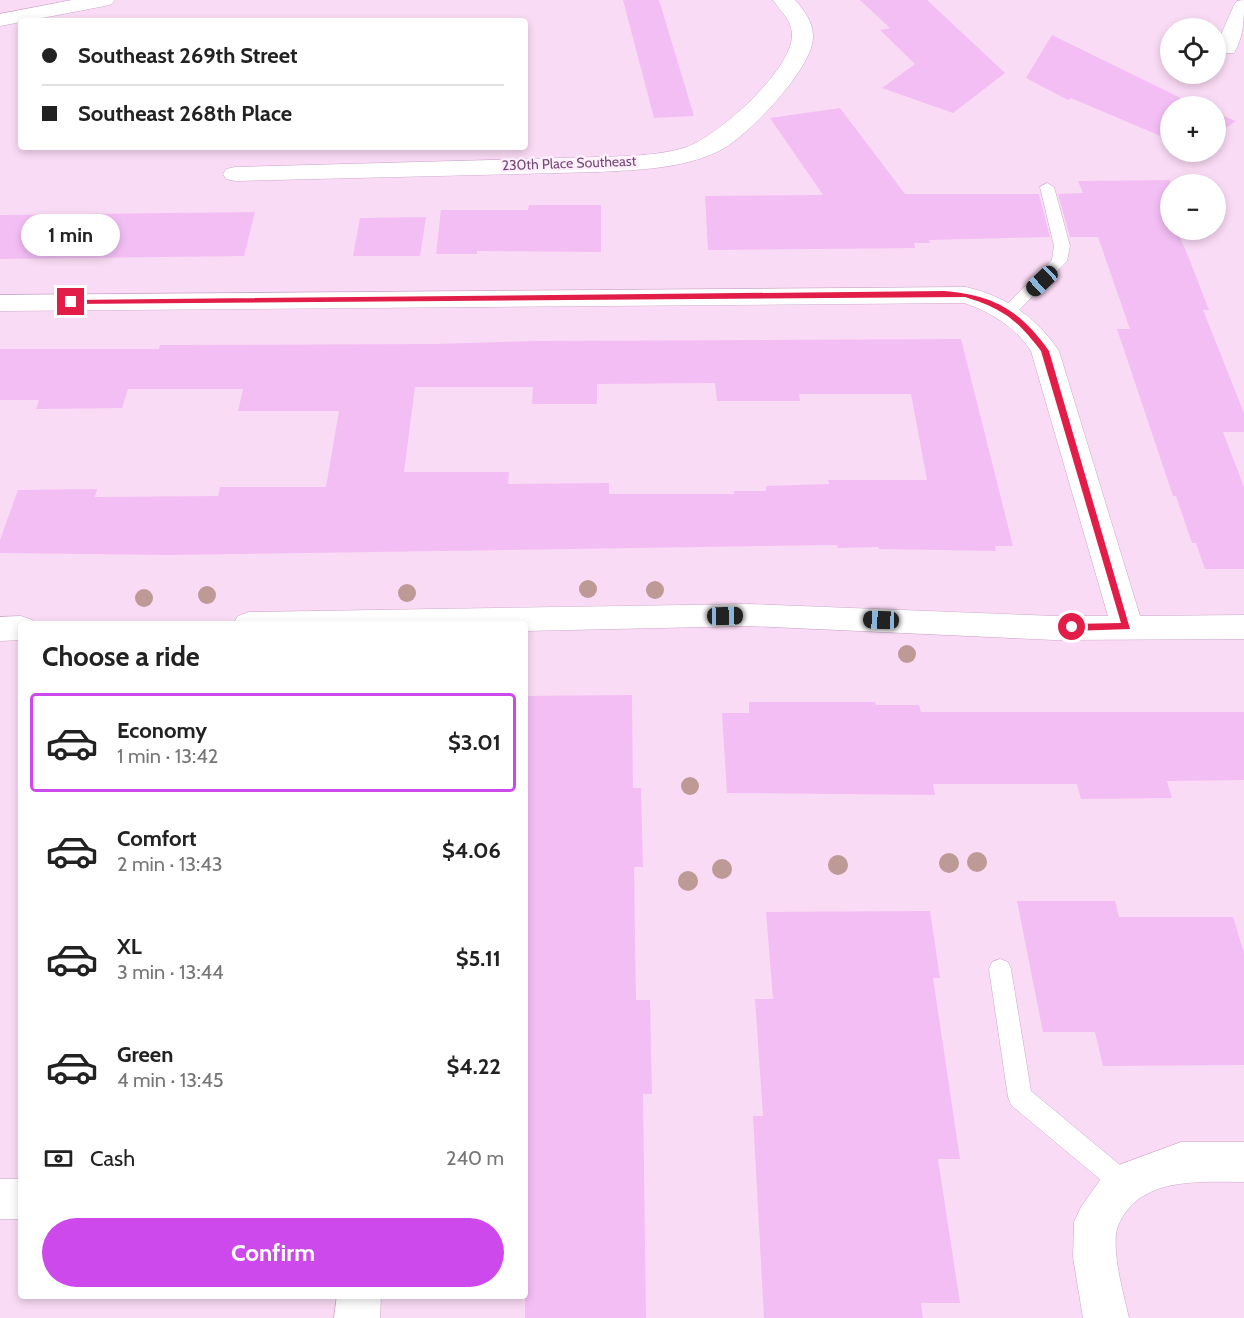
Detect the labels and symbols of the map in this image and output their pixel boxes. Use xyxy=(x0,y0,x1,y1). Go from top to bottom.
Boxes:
street label: 230th Place Southeast xyxy=(501,152,637,174)
callout: 1 min xyxy=(22,215,121,257)
car xyxy=(1023,262,1061,300)
route end xyxy=(57,288,84,315)
car xyxy=(707,607,743,625)
car xyxy=(863,610,899,630)
route start xyxy=(1058,613,1085,640)

